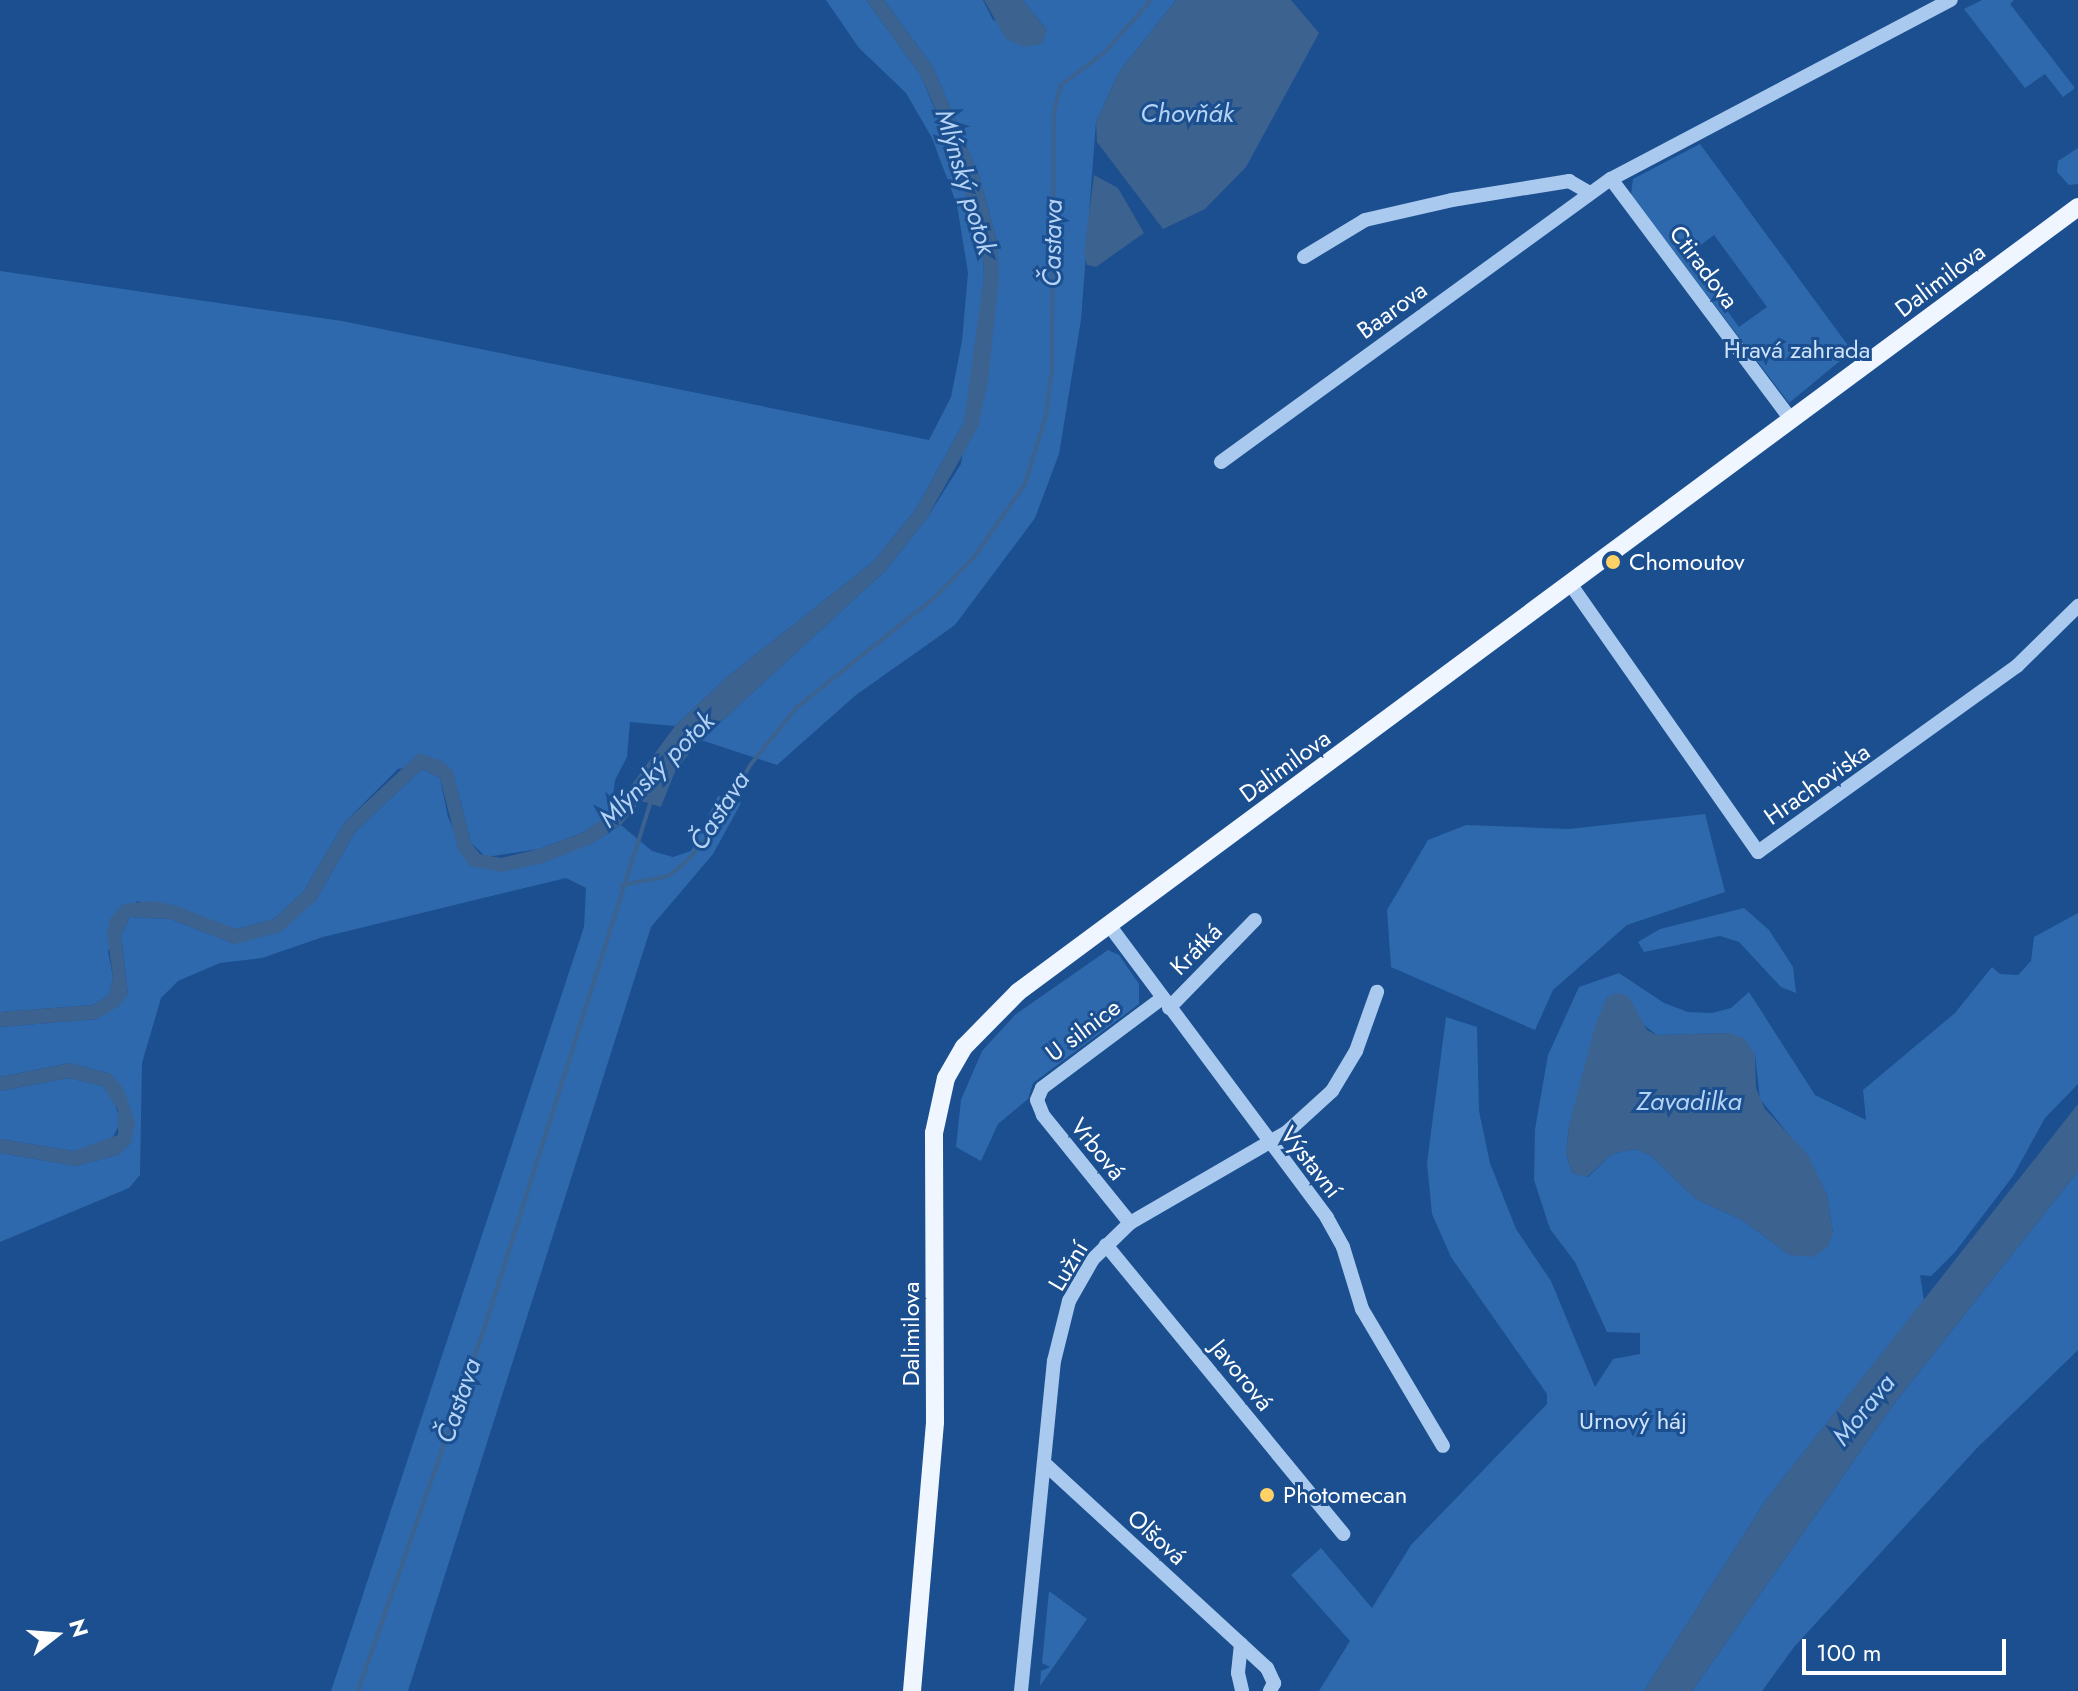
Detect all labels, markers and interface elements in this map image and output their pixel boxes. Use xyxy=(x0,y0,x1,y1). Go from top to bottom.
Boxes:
water label: Chovňák xyxy=(1140,98,1234,130)
water label: Mlýnský potok xyxy=(928,106,1002,258)
water label: Častava xyxy=(1037,199,1069,287)
street label: Ctiradova xyxy=(1663,220,1745,314)
street label: Dalimilova xyxy=(1889,237,1991,323)
street label: Baarova xyxy=(1351,275,1433,345)
park label: Hravá zahrada xyxy=(1724,336,1870,364)
place label: Chomoutov xyxy=(1629,548,1745,576)
marker: Chomoutov xyxy=(1604,553,1622,571)
water label: Mlýnský potok xyxy=(593,706,721,834)
street label: Dalimilova xyxy=(1234,724,1336,808)
street label: Hrachoviska xyxy=(1759,737,1875,831)
water label: Častava xyxy=(683,766,757,856)
street label: Krátká xyxy=(1164,917,1228,981)
street label: U silnice xyxy=(1040,993,1126,1067)
water label: Zavadilka xyxy=(1636,1086,1742,1118)
street label: Vrbová xyxy=(1064,1112,1132,1186)
street label: Výstavní xyxy=(1274,1121,1348,1203)
street label: Lužní xyxy=(1042,1236,1094,1296)
street label: Dalimilova xyxy=(897,1282,925,1386)
street label: Javorová xyxy=(1205,1334,1279,1416)
water label: Častava xyxy=(430,1354,488,1448)
water label: Morava xyxy=(1826,1368,1902,1452)
park label: Urnový háj xyxy=(1579,1407,1687,1435)
place label: Photomecan xyxy=(1283,1481,1407,1509)
marker: Photomecan xyxy=(1258,1486,1276,1504)
street label: Olšová xyxy=(1122,1503,1192,1571)
north arrow xyxy=(16,1595,96,1675)
text: N xyxy=(61,1615,97,1641)
scale bar xyxy=(1806,1623,2010,1673)
text: 100 m xyxy=(1816,1635,1882,1670)

